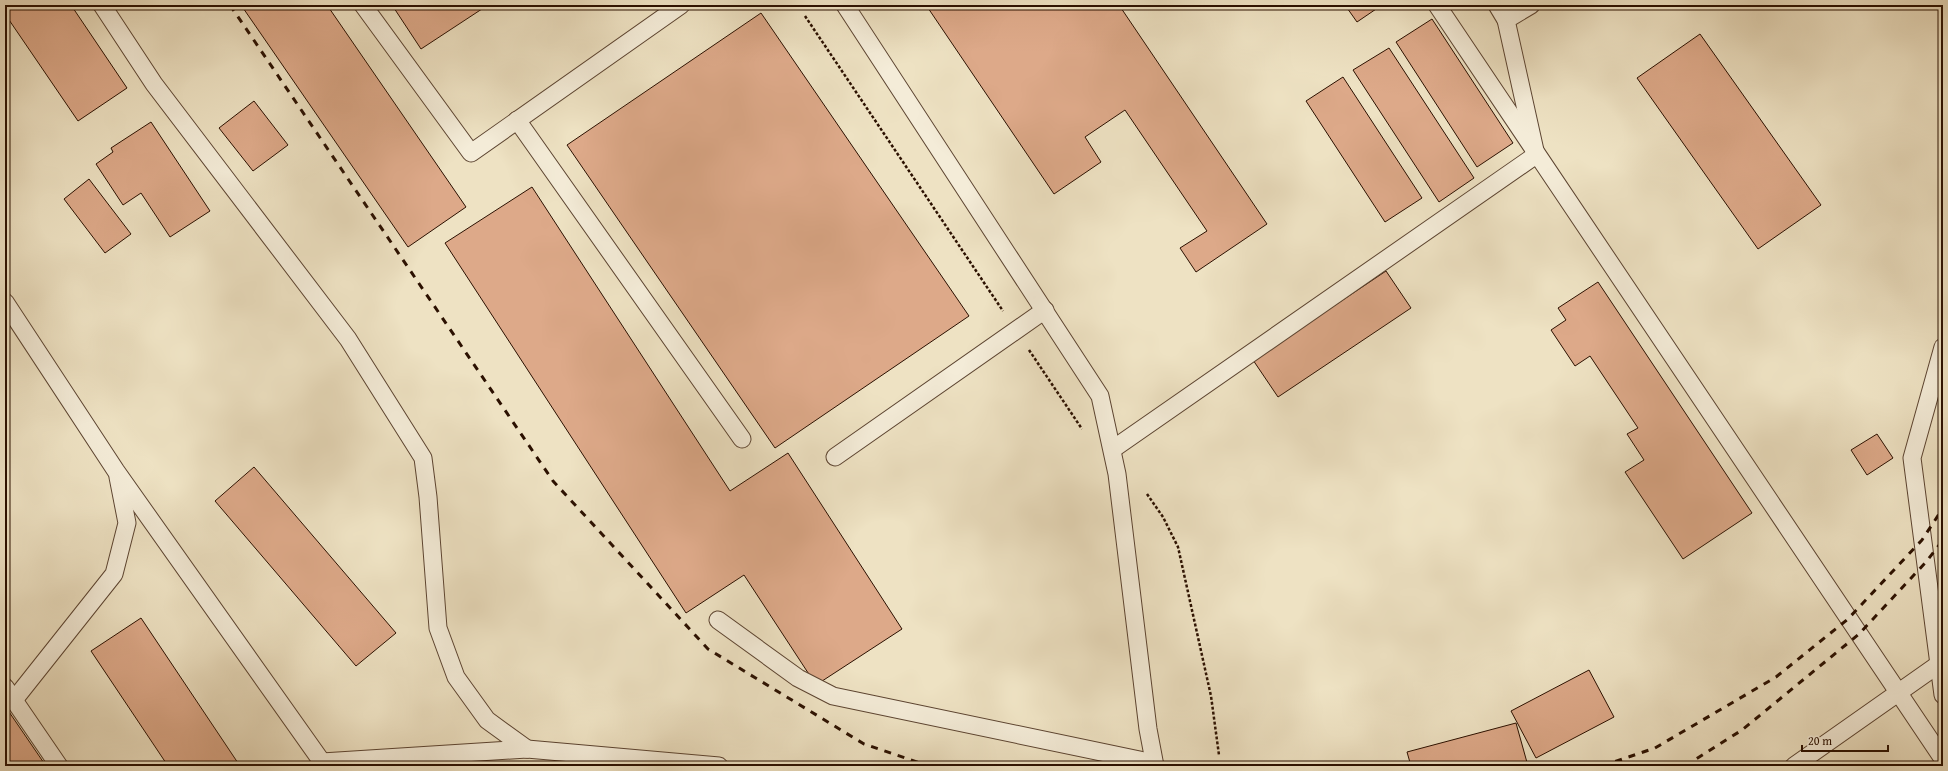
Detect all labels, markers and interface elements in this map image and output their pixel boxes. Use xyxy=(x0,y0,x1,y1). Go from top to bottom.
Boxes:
scale bar xyxy=(1802,727,1888,753)
text: 20 m xyxy=(1808,732,1832,749)

